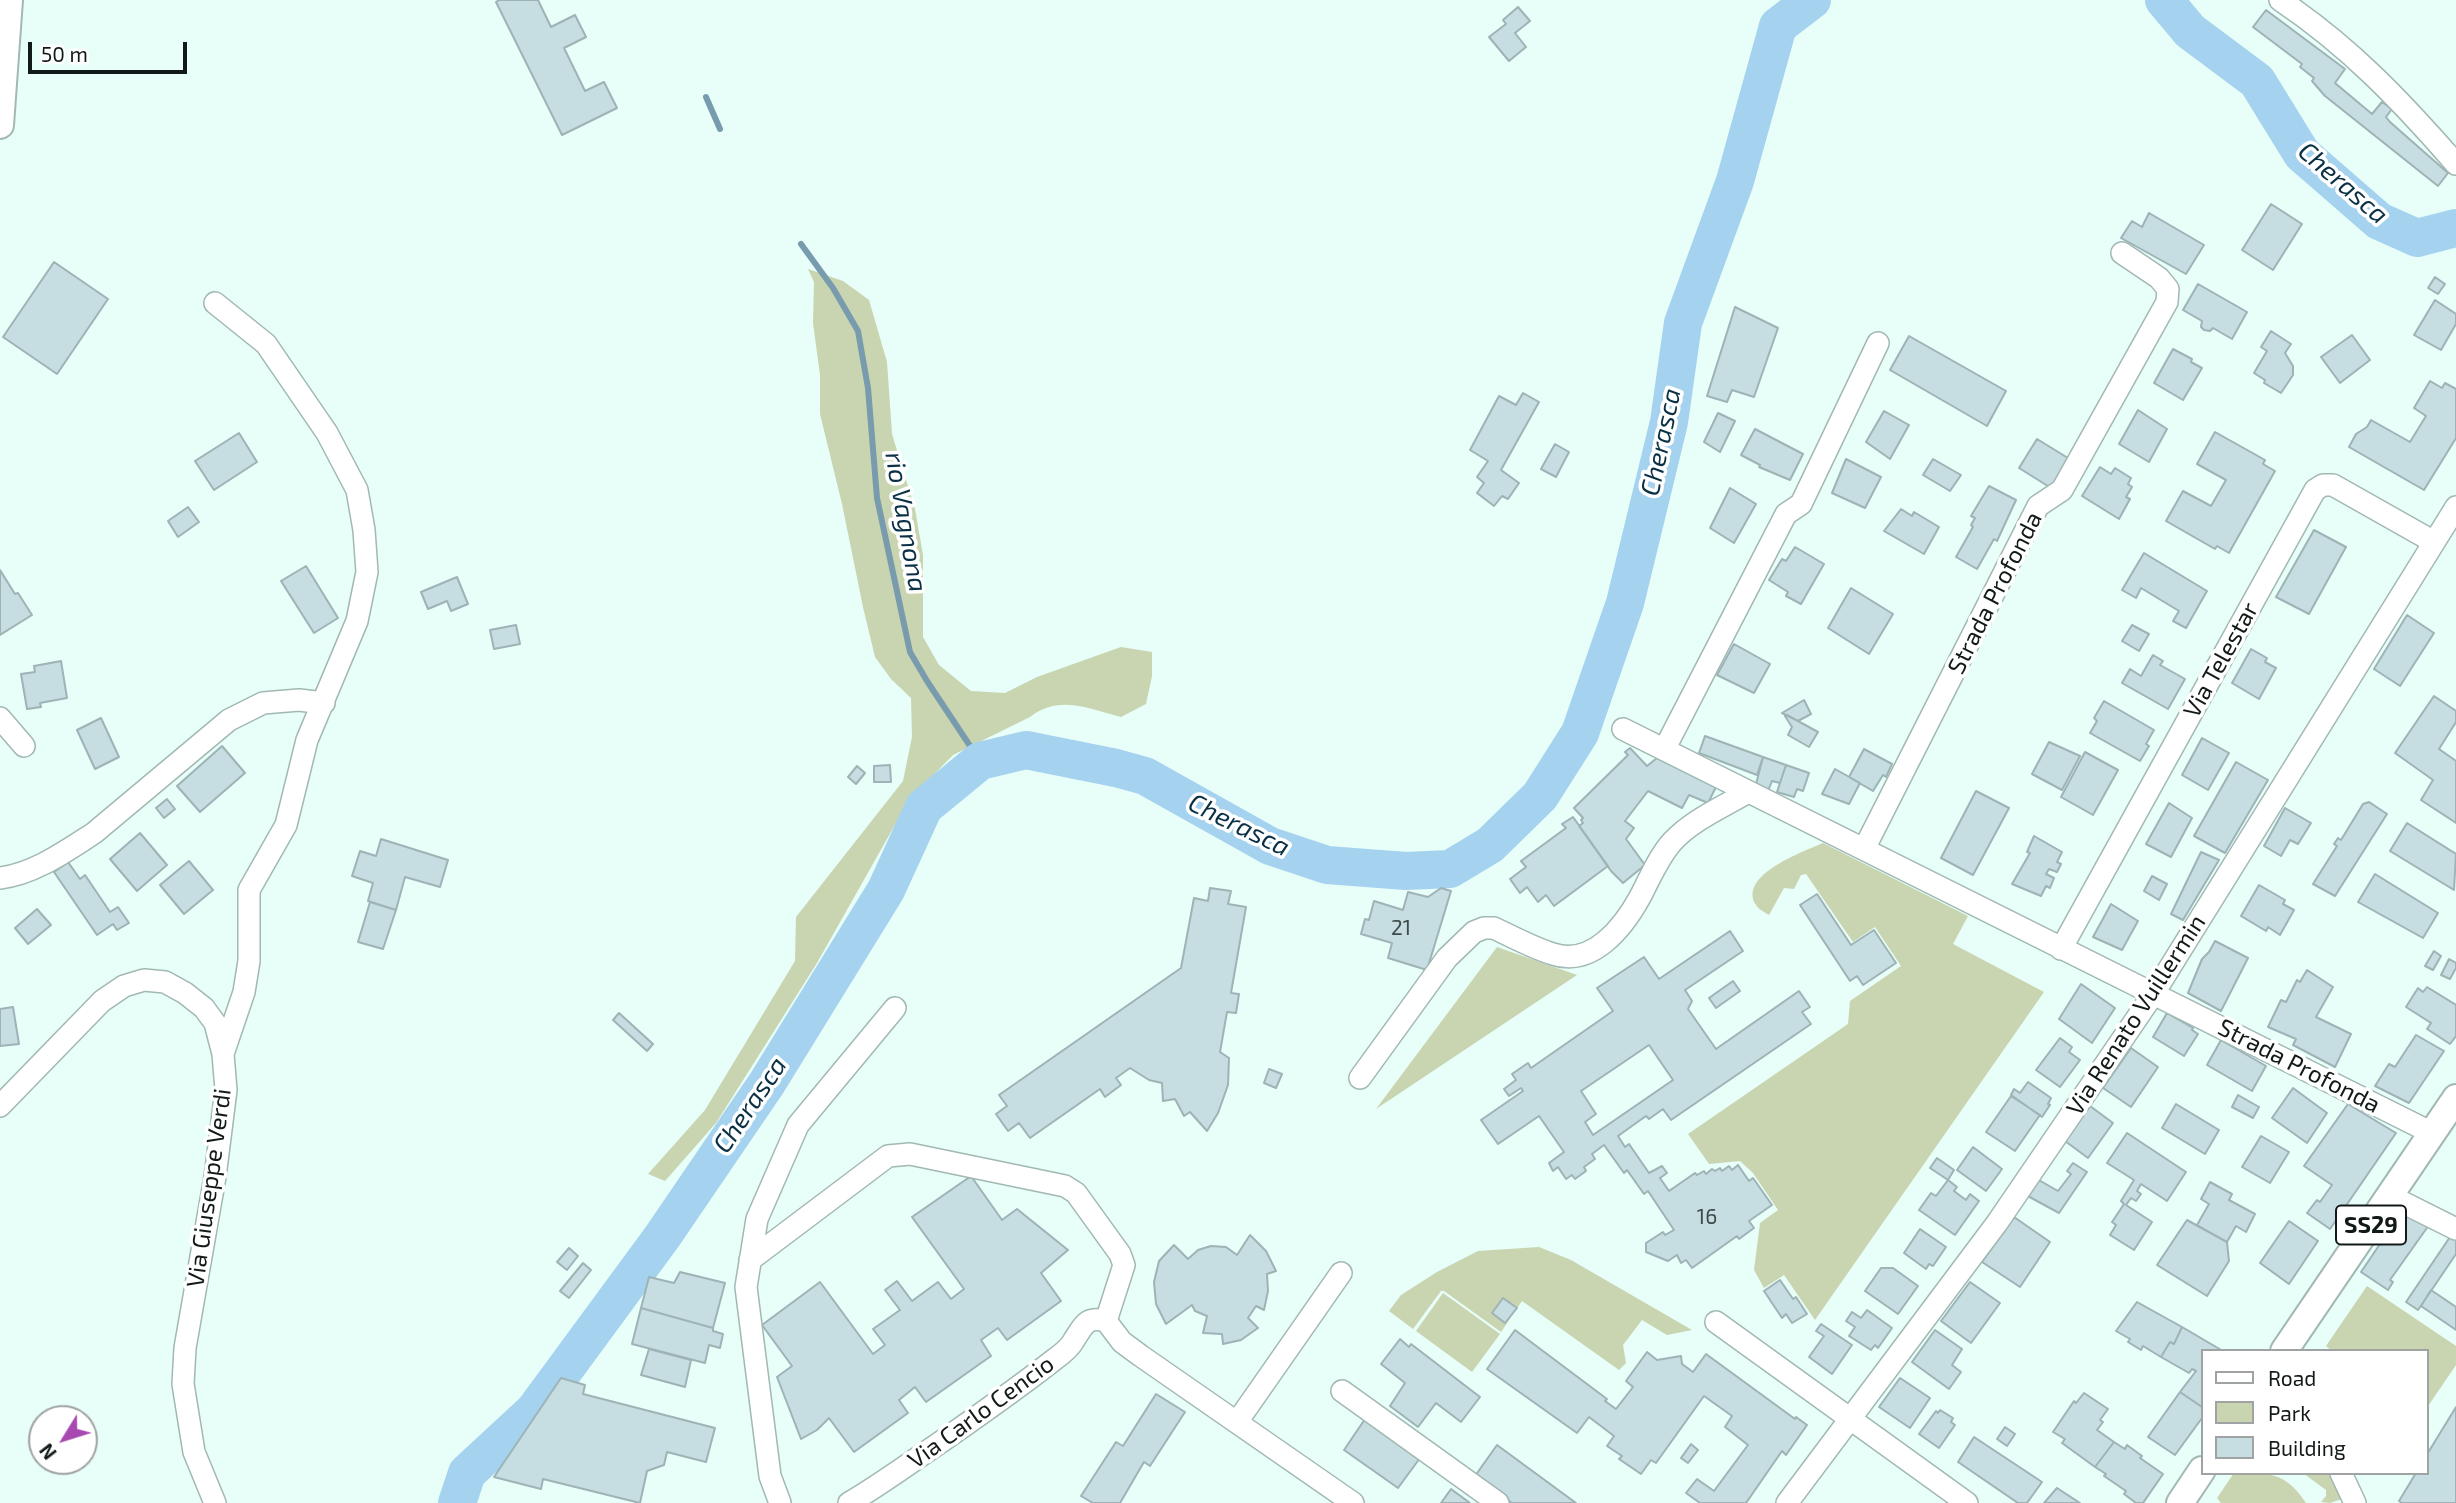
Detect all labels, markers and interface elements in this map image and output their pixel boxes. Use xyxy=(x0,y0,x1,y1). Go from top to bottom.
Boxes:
scale bar xyxy=(32,28,191,72)
text: 50 m xyxy=(41,41,88,66)
water label: Cherasca xyxy=(2292,135,2394,231)
water label: Cherasca xyxy=(1634,385,1688,499)
water label: rio Vagnona xyxy=(878,450,934,594)
street label: Strada Profonda xyxy=(1942,507,2048,679)
street label: Via Telestar xyxy=(2178,597,2264,723)
water label: Cherasca xyxy=(1183,787,1295,863)
street label: Via Renato Vuillermin xyxy=(2060,909,2212,1121)
house number: 21 xyxy=(1391,915,1411,941)
street label: Strada Profonda xyxy=(2213,1013,2385,1119)
water label: Cherasca xyxy=(707,1051,793,1159)
street label: Via Giuseppe Verdi xyxy=(181,1087,237,1289)
house number: 16 xyxy=(1697,1204,1717,1230)
road number: SS29 xyxy=(2336,1206,2406,1244)
street label: Via Carlo Cencio xyxy=(902,1349,1060,1475)
legend xyxy=(2200,1349,2428,1475)
text: Road xyxy=(2268,1365,2316,1390)
text: Park xyxy=(2268,1400,2311,1425)
north arrow xyxy=(28,1405,98,1475)
text: Building xyxy=(2268,1435,2346,1460)
text: N xyxy=(34,1440,61,1464)

